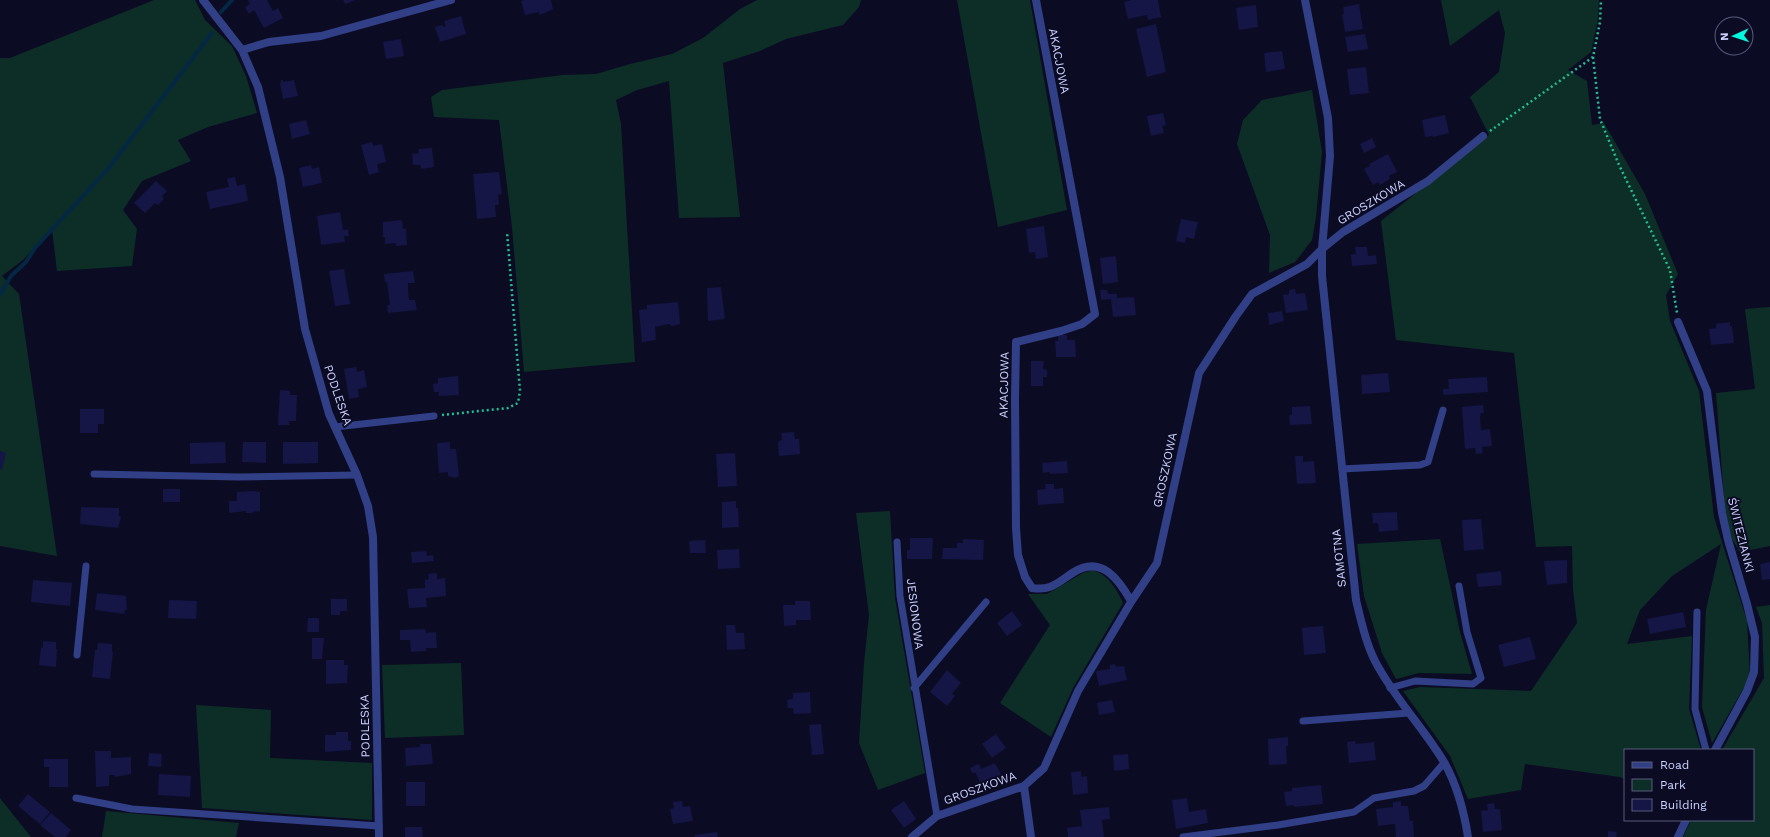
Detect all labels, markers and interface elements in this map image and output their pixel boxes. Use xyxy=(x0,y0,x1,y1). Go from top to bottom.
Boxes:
north arrow xyxy=(1714,16,1754,56)
street label: AKACJOWA xyxy=(1046,27,1072,95)
text: N xyxy=(1718,32,1731,41)
street label: GROSZKOWA xyxy=(1335,176,1407,228)
street label: AKACJOWA xyxy=(996,352,1012,418)
street label: PODLESKA xyxy=(321,363,355,427)
street label: GROSZKOWA xyxy=(1150,431,1180,509)
street label: ŚWITEZIANKI xyxy=(1725,496,1757,574)
street label: SAMOTNA xyxy=(1329,528,1349,588)
street label: JESIONOWA xyxy=(904,578,926,650)
street label: PODLESKA xyxy=(357,694,373,758)
legend xyxy=(1624,749,1754,821)
text: Road xyxy=(1660,758,1689,772)
street label: GROSZKOWA xyxy=(942,768,1018,808)
text: Park xyxy=(1660,778,1686,792)
text: Building xyxy=(1660,798,1707,812)

